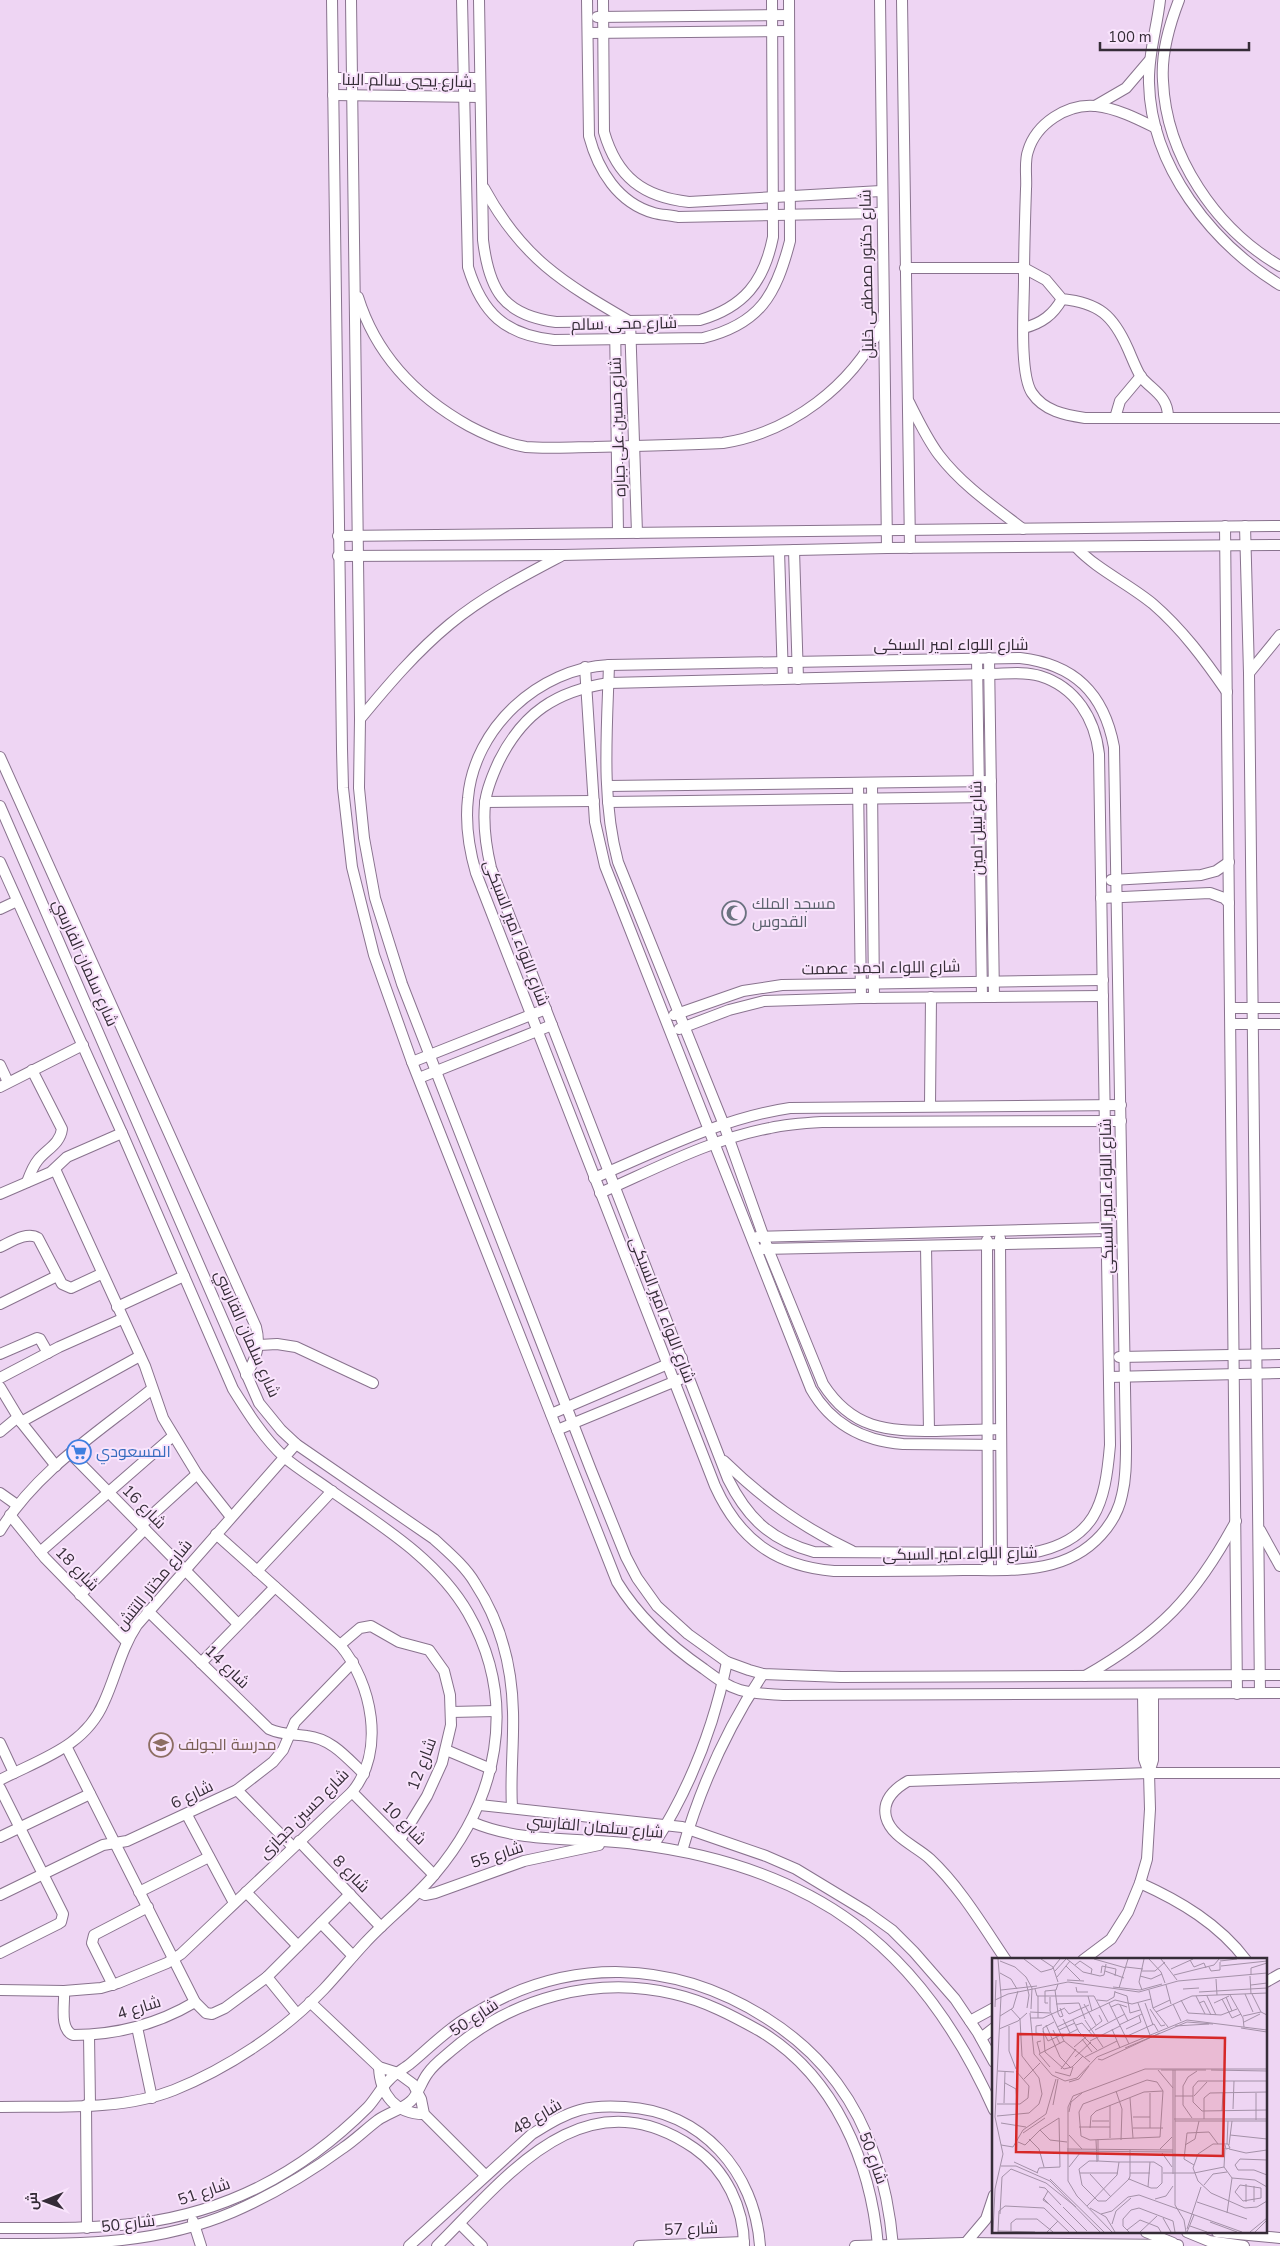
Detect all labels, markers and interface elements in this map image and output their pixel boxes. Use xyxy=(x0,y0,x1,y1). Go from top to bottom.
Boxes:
scale bar xyxy=(1100,20,1249,52)
text: 100 m xyxy=(1108,27,1152,47)
street label: شارع يحيي سالم البنا xyxy=(341,69,473,93)
street label: شارع دكتور مصطفى خليل xyxy=(855,189,879,359)
street label: شارع محى سالم xyxy=(571,312,677,336)
street label: شارع حسين على جباره xyxy=(605,357,631,497)
street label: شارع اللواء امير السبكى xyxy=(873,634,1029,656)
street label: شارع نبيل امين xyxy=(965,781,989,875)
street label: شارع اللواء امير السبكى xyxy=(478,857,554,1009)
place label: مسجد الملك القدوس xyxy=(752,893,836,933)
street label: شارع سلمان الفارسي xyxy=(46,896,123,1031)
mosque icon: مسجد الملك القدوس xyxy=(721,900,747,926)
street label: شارع اللواء احمد عصمت xyxy=(801,956,961,980)
street label: شارع اللواء امير السبكى xyxy=(1095,1118,1119,1274)
street label: شارع اللواء امير السبكى xyxy=(624,1234,700,1386)
street label: شارع سلمان الفارسي xyxy=(208,1267,285,1402)
supermarket icon: المسعودي xyxy=(66,1439,92,1465)
place label: المسعودي xyxy=(96,1441,171,1465)
street label: شارع 16 xyxy=(117,1480,171,1534)
street label: شارع مختار التتش xyxy=(111,1535,197,1635)
street label: شارع 18 xyxy=(50,1542,104,1596)
street label: شارع اللواء امير السبكى xyxy=(882,1542,1038,1566)
street label: شارع 14 xyxy=(200,1640,254,1694)
school or university icon: مدرسة الجولف xyxy=(148,1732,174,1758)
place label: مدرسة الجولف xyxy=(178,1734,277,1756)
street label: شارع 12 xyxy=(402,1735,442,1793)
street label: شارع حسين حجازى xyxy=(254,1764,354,1864)
street label: شارع 6 xyxy=(167,1775,217,1815)
street label: شارع 10 xyxy=(377,1796,431,1850)
street label: شارع سلمان الفارسي xyxy=(526,1810,664,1845)
street label: شارع 55 xyxy=(468,1836,526,1874)
street label: شارع 8 xyxy=(328,1850,374,1898)
inset map xyxy=(992,1958,1268,2234)
street label: شارع 4 xyxy=(114,1991,164,2025)
street label: شارع 50 xyxy=(445,1994,503,2042)
street label: شارع 48 xyxy=(508,2094,566,2140)
street label: شارع 50 xyxy=(853,2129,893,2187)
street label: شارع 51 xyxy=(175,2173,233,2211)
north arrow xyxy=(20,2176,70,2226)
text: ش xyxy=(23,2192,42,2210)
street label: شارع 50 xyxy=(100,2210,156,2238)
street label: شارع 57 xyxy=(663,2217,719,2241)

